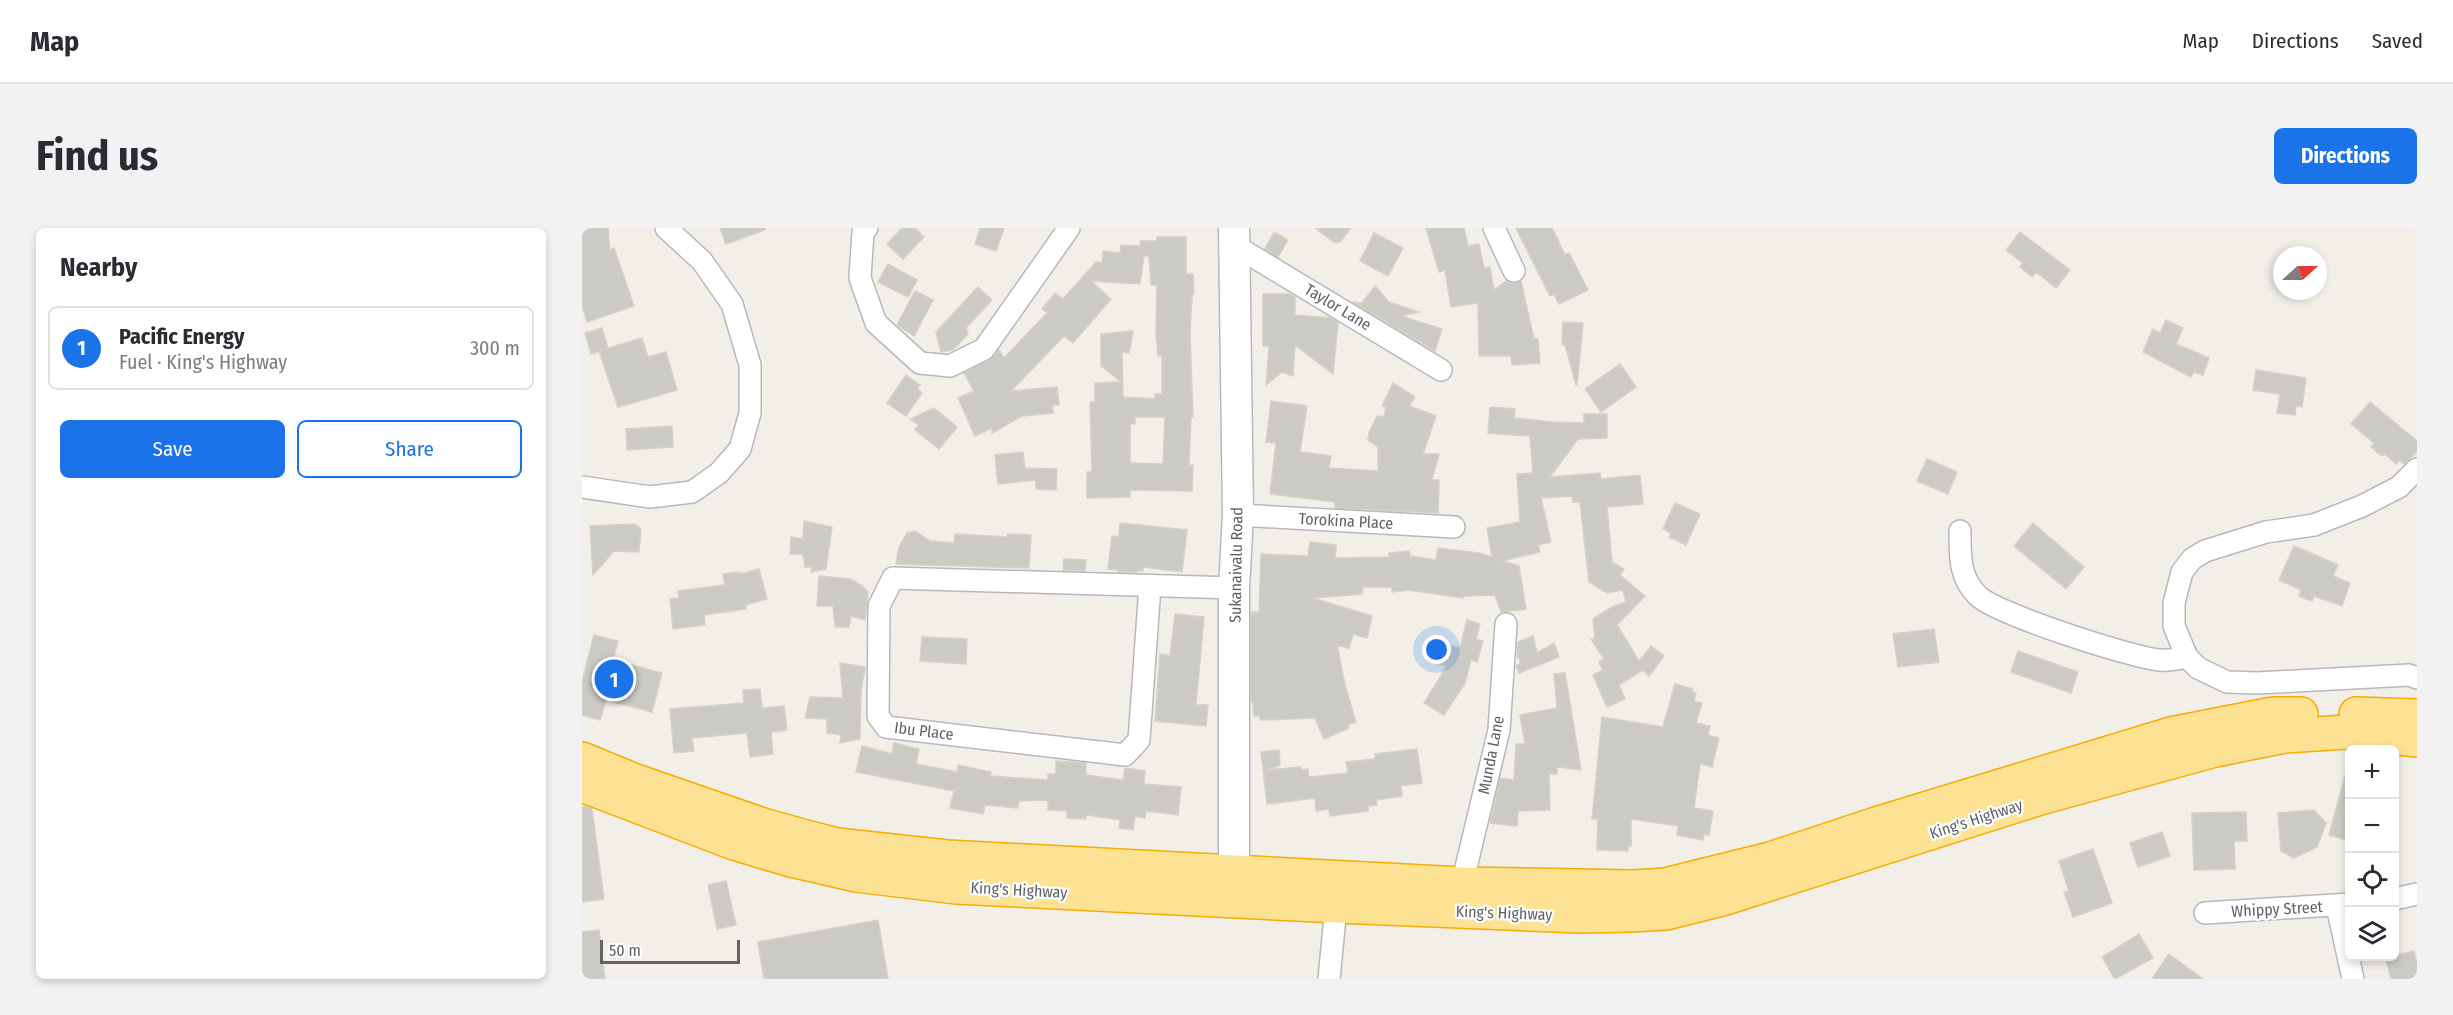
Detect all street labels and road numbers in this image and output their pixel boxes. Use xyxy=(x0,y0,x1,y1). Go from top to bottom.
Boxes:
street label: Taylor Lane xyxy=(1301,280,1375,334)
street label: Sukanaivalu Road xyxy=(1225,507,1247,623)
street label: Torokina Place xyxy=(1298,509,1394,533)
street label: Munda Lane xyxy=(1474,714,1508,796)
street label: Ibu Place xyxy=(893,718,955,744)
street label: King's Highway xyxy=(1927,795,2026,843)
street label: King's Highway xyxy=(970,878,1069,902)
street label: Whippy Street xyxy=(2231,897,2324,921)
street label: King's Highway xyxy=(1455,902,1554,924)

